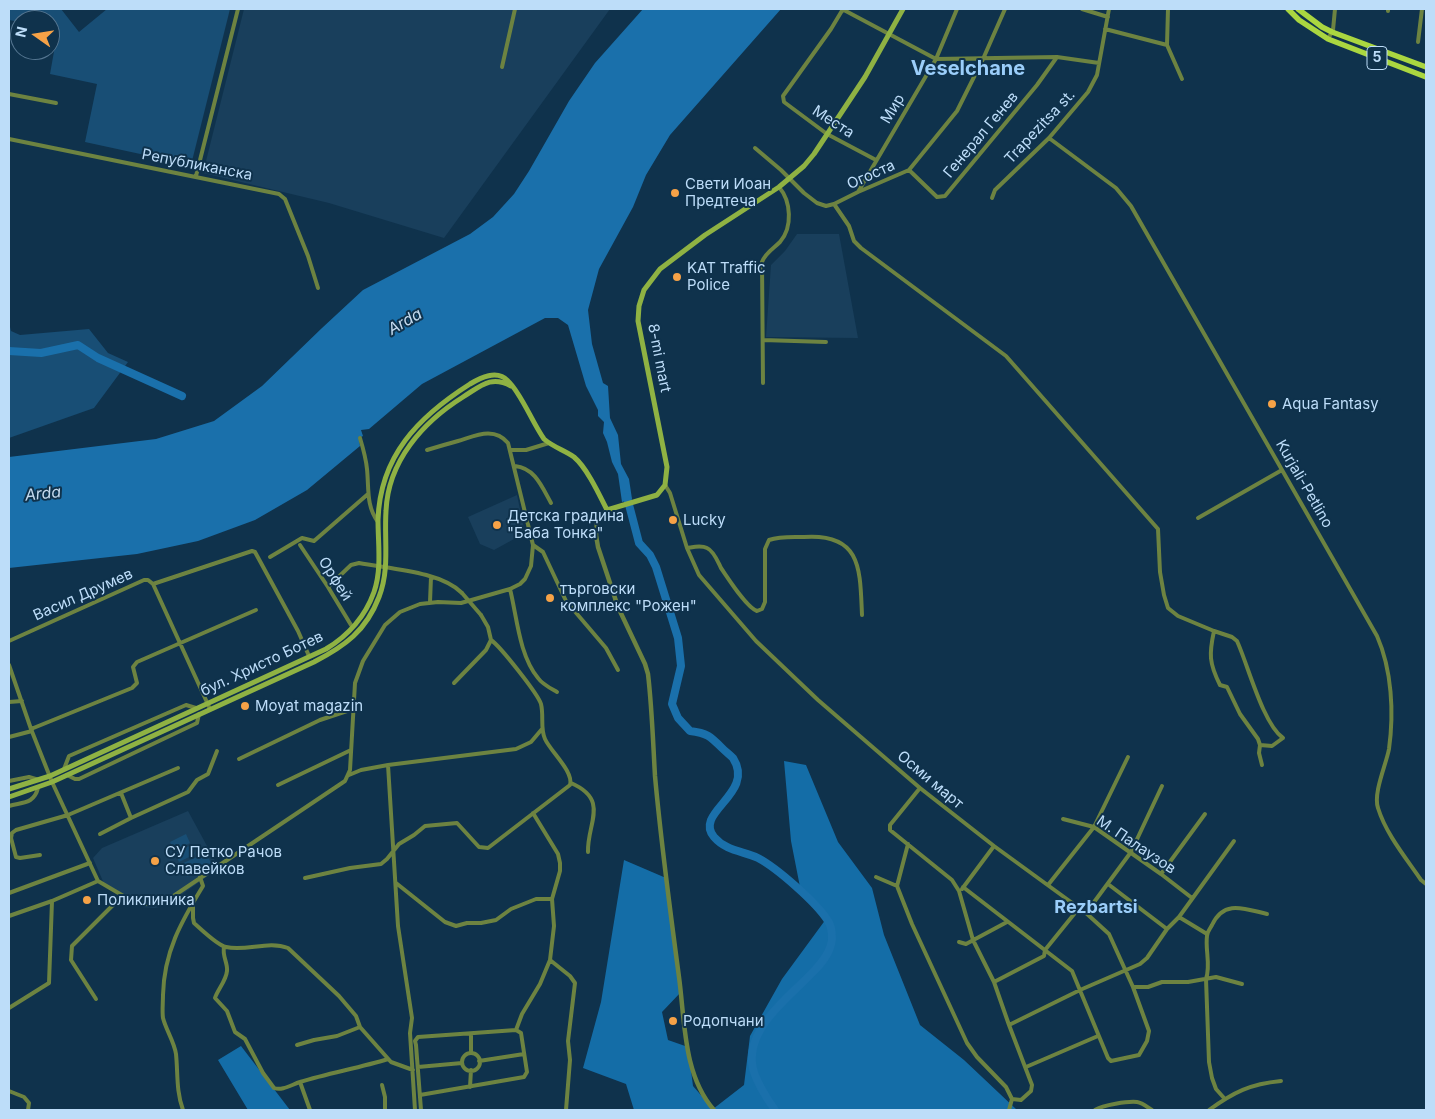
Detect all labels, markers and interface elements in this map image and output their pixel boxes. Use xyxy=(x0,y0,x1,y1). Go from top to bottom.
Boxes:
north arrow xyxy=(10,10,60,60)
text: N xyxy=(11,25,30,39)
road number: 5 xyxy=(1367,46,1387,70)
district label: Veselchane xyxy=(911,57,1025,81)
street label: Trapezitsa st. xyxy=(1001,86,1079,168)
street label: Генерал Генев xyxy=(940,88,1022,182)
street label: Мир xyxy=(877,91,909,127)
street label: Места xyxy=(809,102,857,142)
street label: Републиканска xyxy=(140,145,254,185)
street label: Огоста xyxy=(844,156,898,194)
place label: Свети Иоан Предтеча xyxy=(685,175,771,210)
marker: Свети Иоан Предтеча xyxy=(669,187,681,199)
place label: KAT Traffic Police xyxy=(687,259,766,294)
marker: KAT Traffic Police xyxy=(671,271,683,283)
water label: Arda xyxy=(384,305,426,339)
street label: 8-mi mart xyxy=(644,322,674,394)
place label: Aqua Fantasy xyxy=(1282,395,1379,413)
marker: Aqua Fantasy xyxy=(1266,398,1278,410)
street label: Kurjali-Petlino xyxy=(1272,437,1336,531)
water label: Arda xyxy=(24,483,62,505)
place label: Детска градина "Баба Тонка" xyxy=(507,507,624,542)
place label: Lucky xyxy=(683,511,726,529)
marker: Lucky xyxy=(667,514,679,526)
marker: Детска градина "Баба Тонка" xyxy=(491,519,503,531)
street label: Орфей xyxy=(314,554,356,604)
street label: Васил Друмев xyxy=(31,565,135,625)
place label: търговски комплекс "Рожен" xyxy=(560,580,697,615)
marker: търговски комплекс "Рожен" xyxy=(544,592,556,604)
street label: бул. Христо Ботев xyxy=(198,628,326,700)
place label: Moyat magazin xyxy=(255,697,363,715)
marker: Moyat magazin xyxy=(239,700,251,712)
street label: Осми март xyxy=(893,747,967,813)
street label: М. Палаузов xyxy=(1093,812,1179,878)
place label: СУ Петко Рачов Славейков xyxy=(165,843,282,878)
marker: СУ Петко Рачов Славейков xyxy=(149,855,161,867)
place label: Поликлиника xyxy=(97,891,195,909)
marker: Поликлиника xyxy=(81,894,93,906)
district label: Rezbartsi xyxy=(1054,897,1138,919)
place label: Родопчани xyxy=(683,1012,764,1030)
marker: Родопчани xyxy=(667,1015,679,1027)

